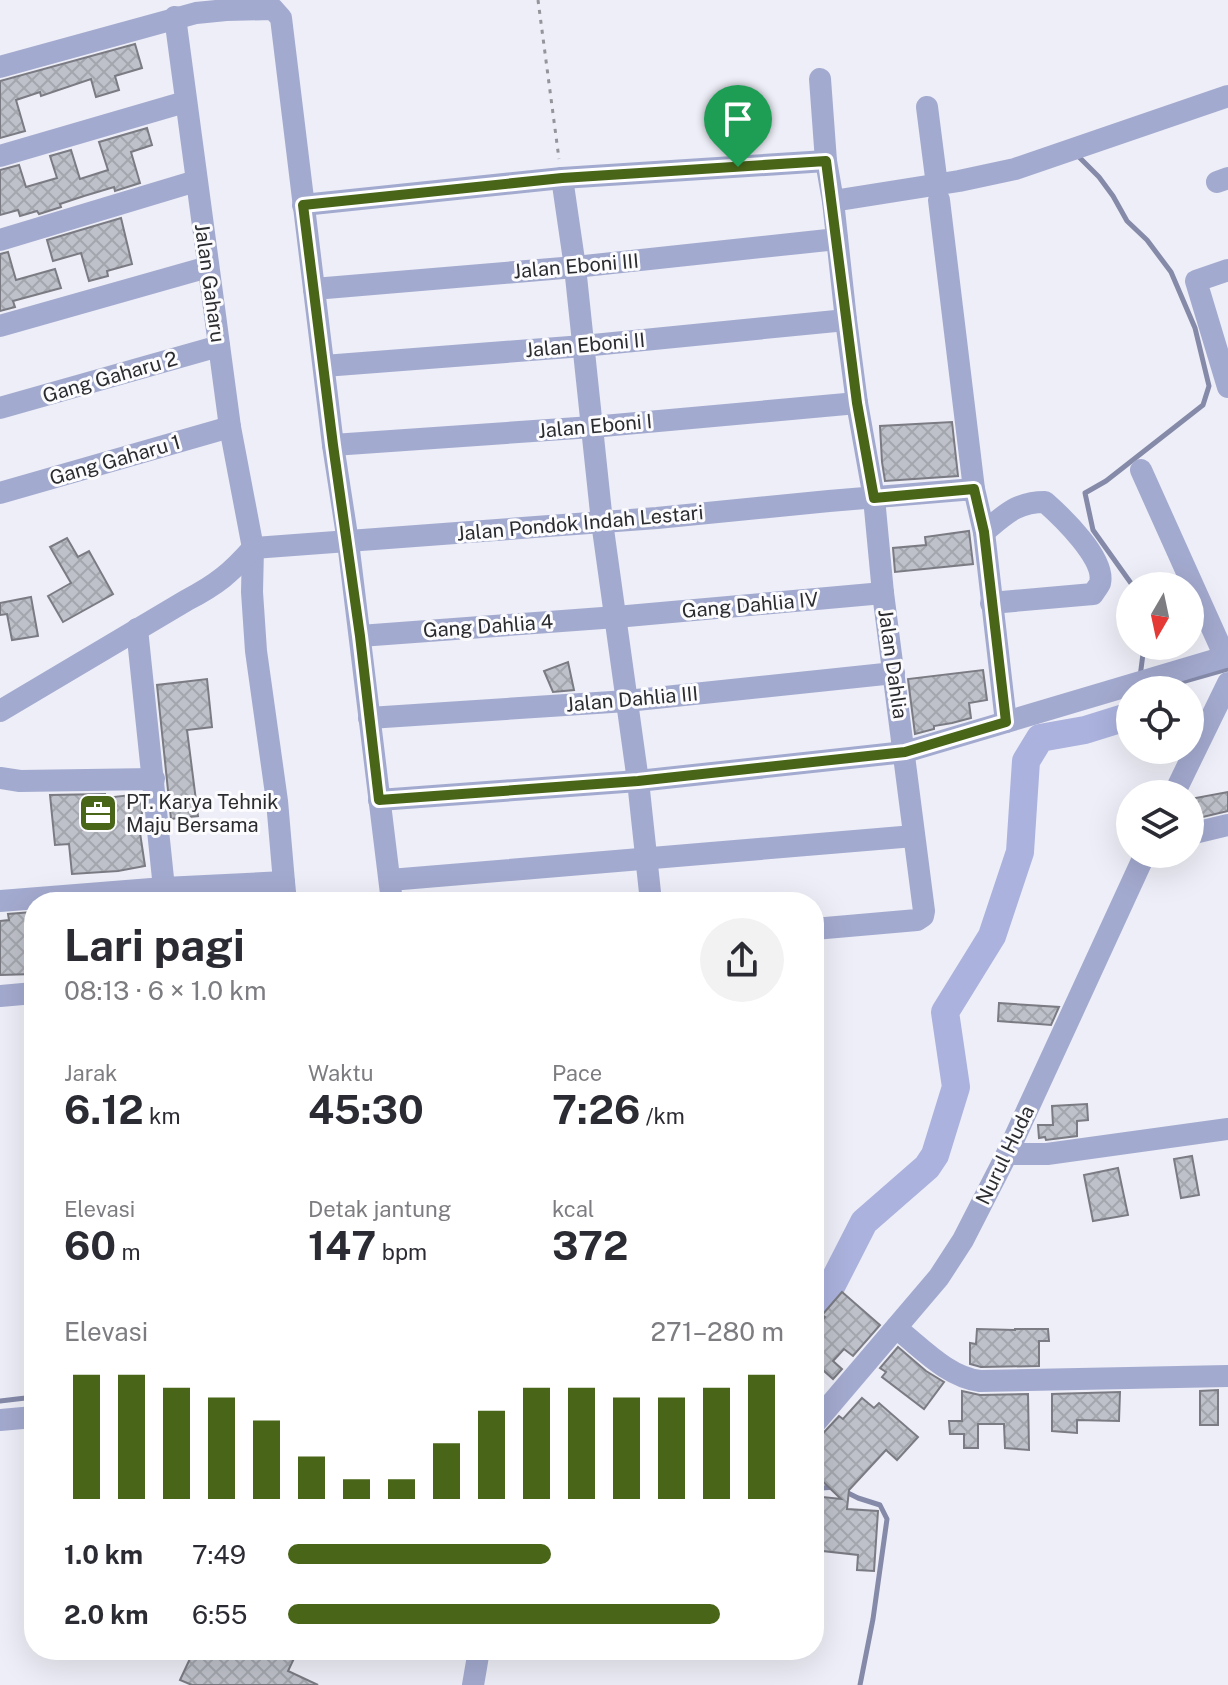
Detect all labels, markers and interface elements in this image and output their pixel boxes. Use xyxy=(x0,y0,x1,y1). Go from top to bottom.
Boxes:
pin xyxy=(704,85,772,167)
icon: arrive xyxy=(716,97,760,141)
street label: Jalan Gaharu xyxy=(190,222,230,344)
street label: Jalan Eboni III xyxy=(512,249,640,283)
street label: Jalan Eboni II xyxy=(524,328,646,362)
street label: Gang Gaharu 2 xyxy=(40,346,180,408)
street label: Jalan Eboni I xyxy=(537,409,653,443)
street label: Gang Gaharu 1 xyxy=(47,430,183,490)
street label: Jalan Pondok Indah Lestari xyxy=(456,500,704,546)
north arrow xyxy=(1116,572,1204,660)
map controls xyxy=(1116,572,1204,868)
street label: Gang Dahlia IV xyxy=(681,587,819,623)
street label: Jalan Dahlia xyxy=(873,608,913,720)
street label: Gang Dahlia 4 xyxy=(422,609,554,643)
button: locate xyxy=(1116,676,1204,764)
street label: Jalan Dahlia III xyxy=(565,681,699,717)
button: layers xyxy=(1116,780,1204,868)
place label: PT. Karya Tehnik Maju Bersama xyxy=(126,790,279,837)
office icon: PT. Karya Tehnik Maju Bersama xyxy=(77,792,119,834)
button: share xyxy=(700,918,784,1002)
text: Lari pagi xyxy=(64,919,245,971)
text: 08:13 · 6 × 1.0 km xyxy=(64,975,266,1006)
text: Jarak xyxy=(64,1060,117,1086)
text: Waktu xyxy=(308,1060,373,1086)
text: Pace xyxy=(552,1060,602,1086)
text: 6.12 xyxy=(64,1086,144,1133)
text: 45:30 xyxy=(308,1086,424,1133)
text: 7:26 xyxy=(552,1086,640,1133)
street label: Nurul Huda xyxy=(971,1102,1039,1208)
text: km xyxy=(144,1103,180,1129)
text: /km xyxy=(640,1103,685,1129)
text: Elevasi xyxy=(64,1196,135,1222)
text: Detak jantung xyxy=(308,1196,451,1222)
text: kcal xyxy=(552,1196,594,1222)
text: 60 xyxy=(64,1222,116,1269)
text: 147 xyxy=(308,1222,376,1269)
text: 372 xyxy=(552,1222,629,1269)
text: m xyxy=(116,1239,140,1265)
text: bpm xyxy=(376,1239,427,1265)
text: Elevasi xyxy=(64,1316,148,1347)
text: 271–280 m xyxy=(650,1316,784,1347)
text: 1.0 km xyxy=(64,1539,143,1570)
text: 7:49 xyxy=(192,1539,246,1570)
text: 2.0 km xyxy=(64,1599,149,1630)
text: 6:55 xyxy=(192,1599,247,1630)

